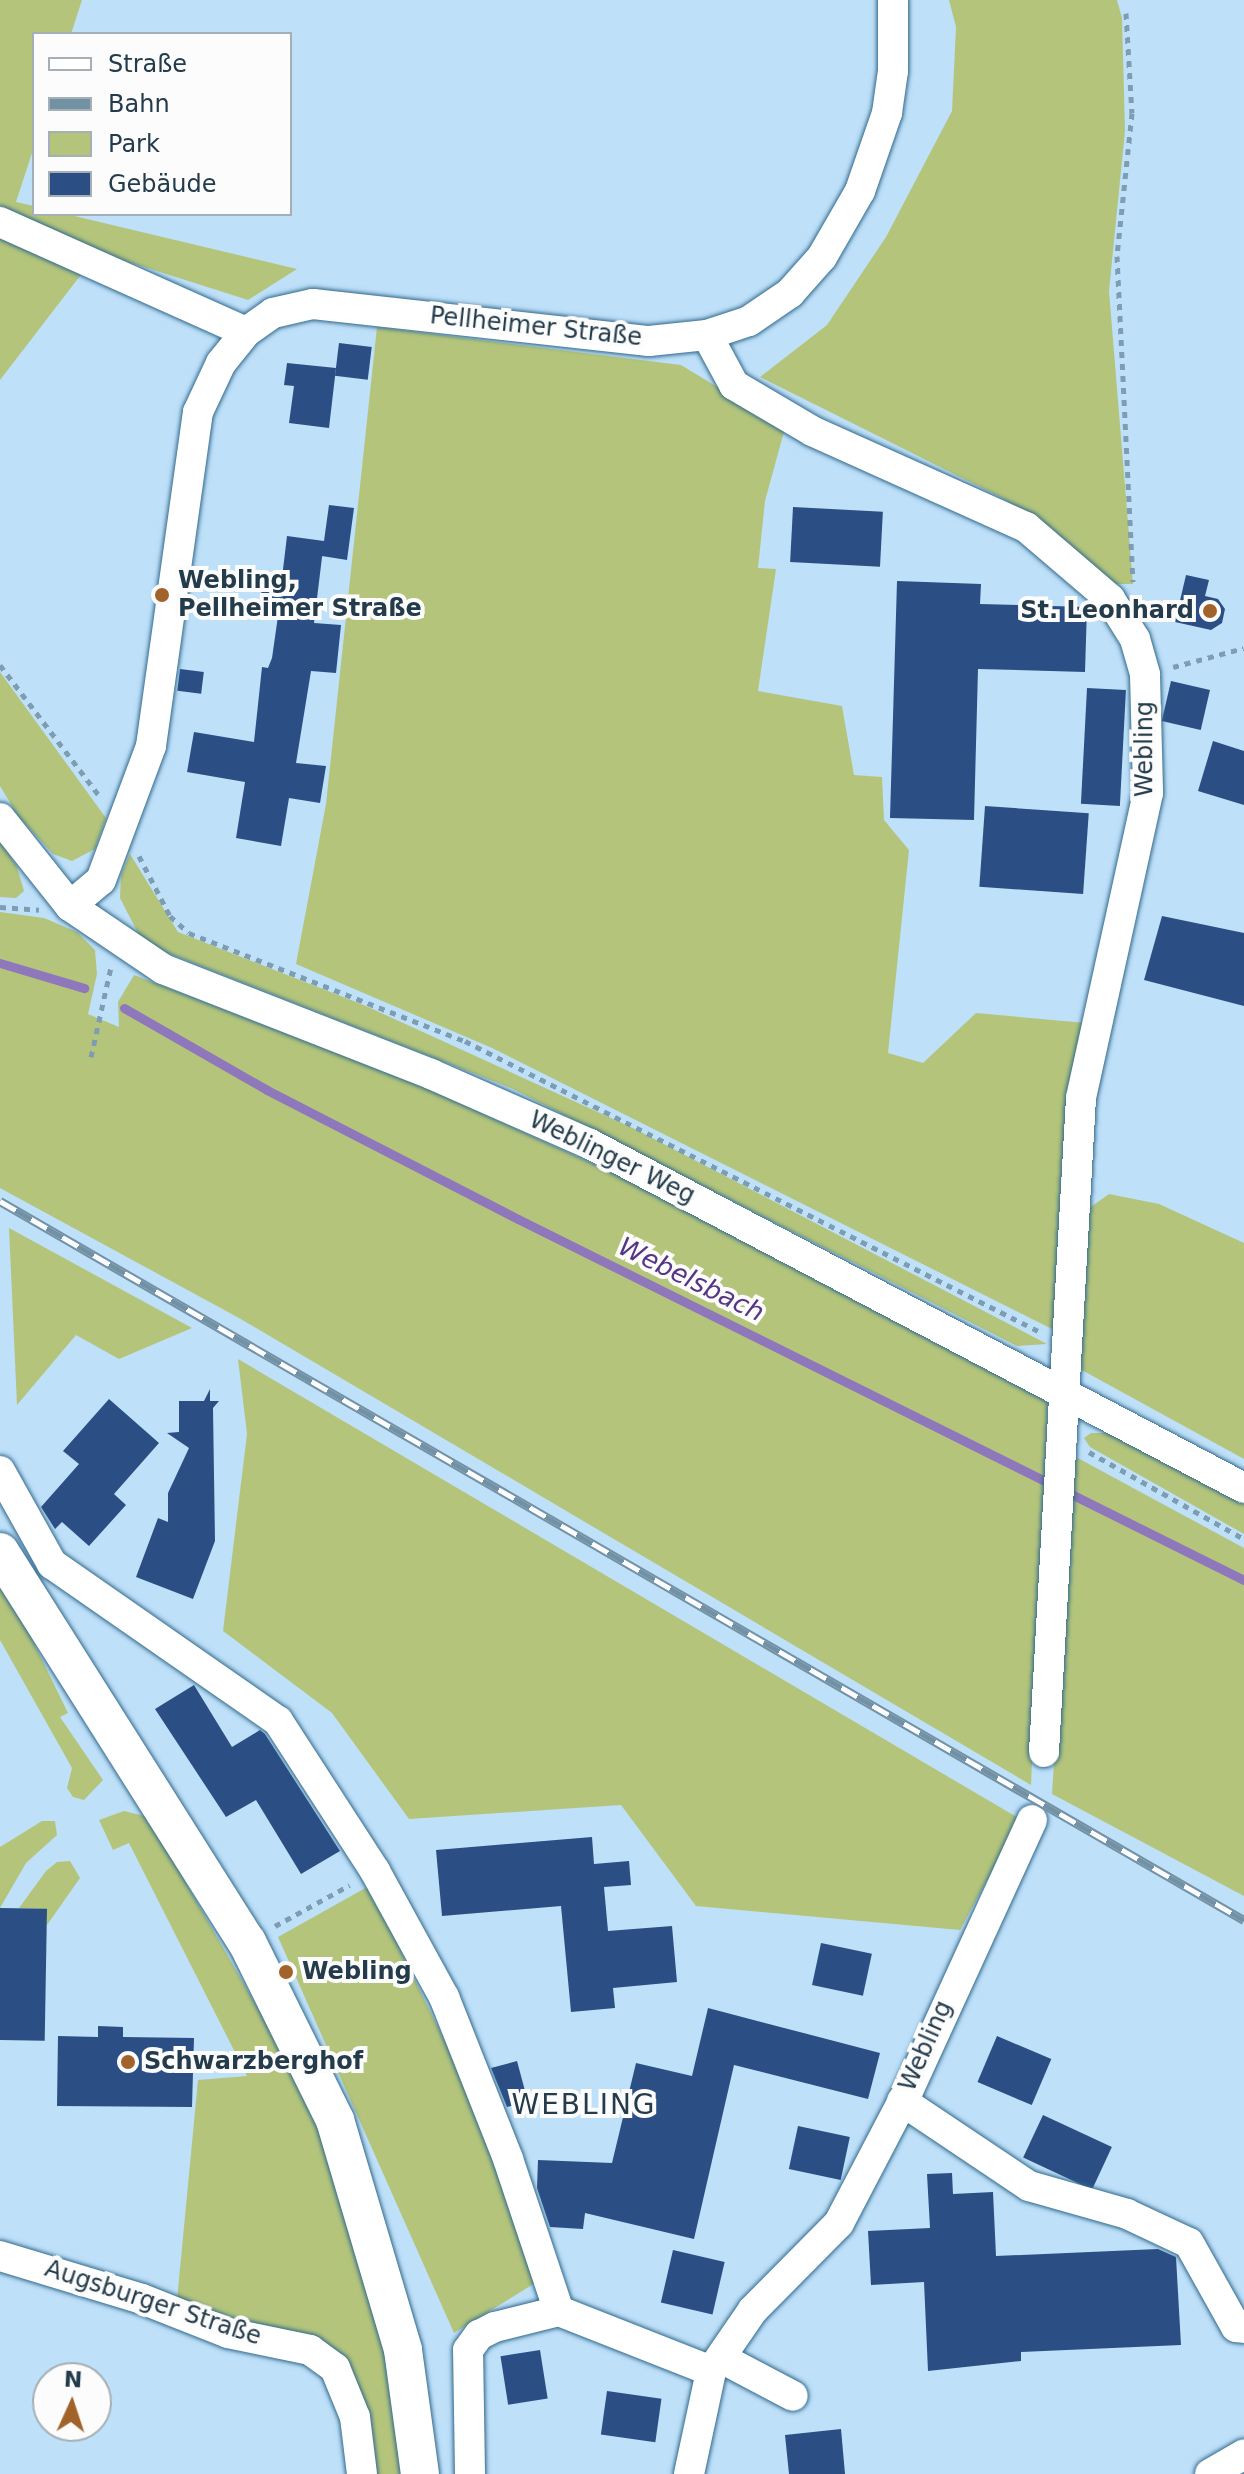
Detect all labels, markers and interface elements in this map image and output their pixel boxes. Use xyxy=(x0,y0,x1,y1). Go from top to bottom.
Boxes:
legend xyxy=(32,32,292,216)
text: Straße xyxy=(108,50,187,78)
text: Bahn xyxy=(108,90,170,118)
text: Park xyxy=(108,130,160,158)
text: Gebäude xyxy=(108,170,217,198)
street label: Pellheimer Straße xyxy=(429,302,643,352)
place label: Webling, Pellheimer Straße xyxy=(178,567,422,623)
marker: Webling, Pellheimer Straße xyxy=(153,586,171,604)
place label: St. Leonhard xyxy=(1020,597,1194,625)
marker: St. Leonhard xyxy=(1201,602,1219,620)
street label: Webling xyxy=(1131,701,1159,797)
street label: Weblinger Weg xyxy=(524,1105,700,1211)
water label: Webelsbach xyxy=(613,1231,769,1329)
place label: Webling xyxy=(302,1958,412,1986)
marker: Webling xyxy=(277,1963,295,1981)
street label: Webling xyxy=(893,1996,959,2096)
place label: Schwarzberghof xyxy=(144,2048,363,2076)
marker: Schwarzberghof xyxy=(119,2053,137,2071)
district label: WEBLING xyxy=(511,2088,657,2122)
street label: Augsburger Straße xyxy=(41,2254,265,2352)
north arrow xyxy=(32,2362,112,2442)
text: N xyxy=(63,2367,83,2392)

